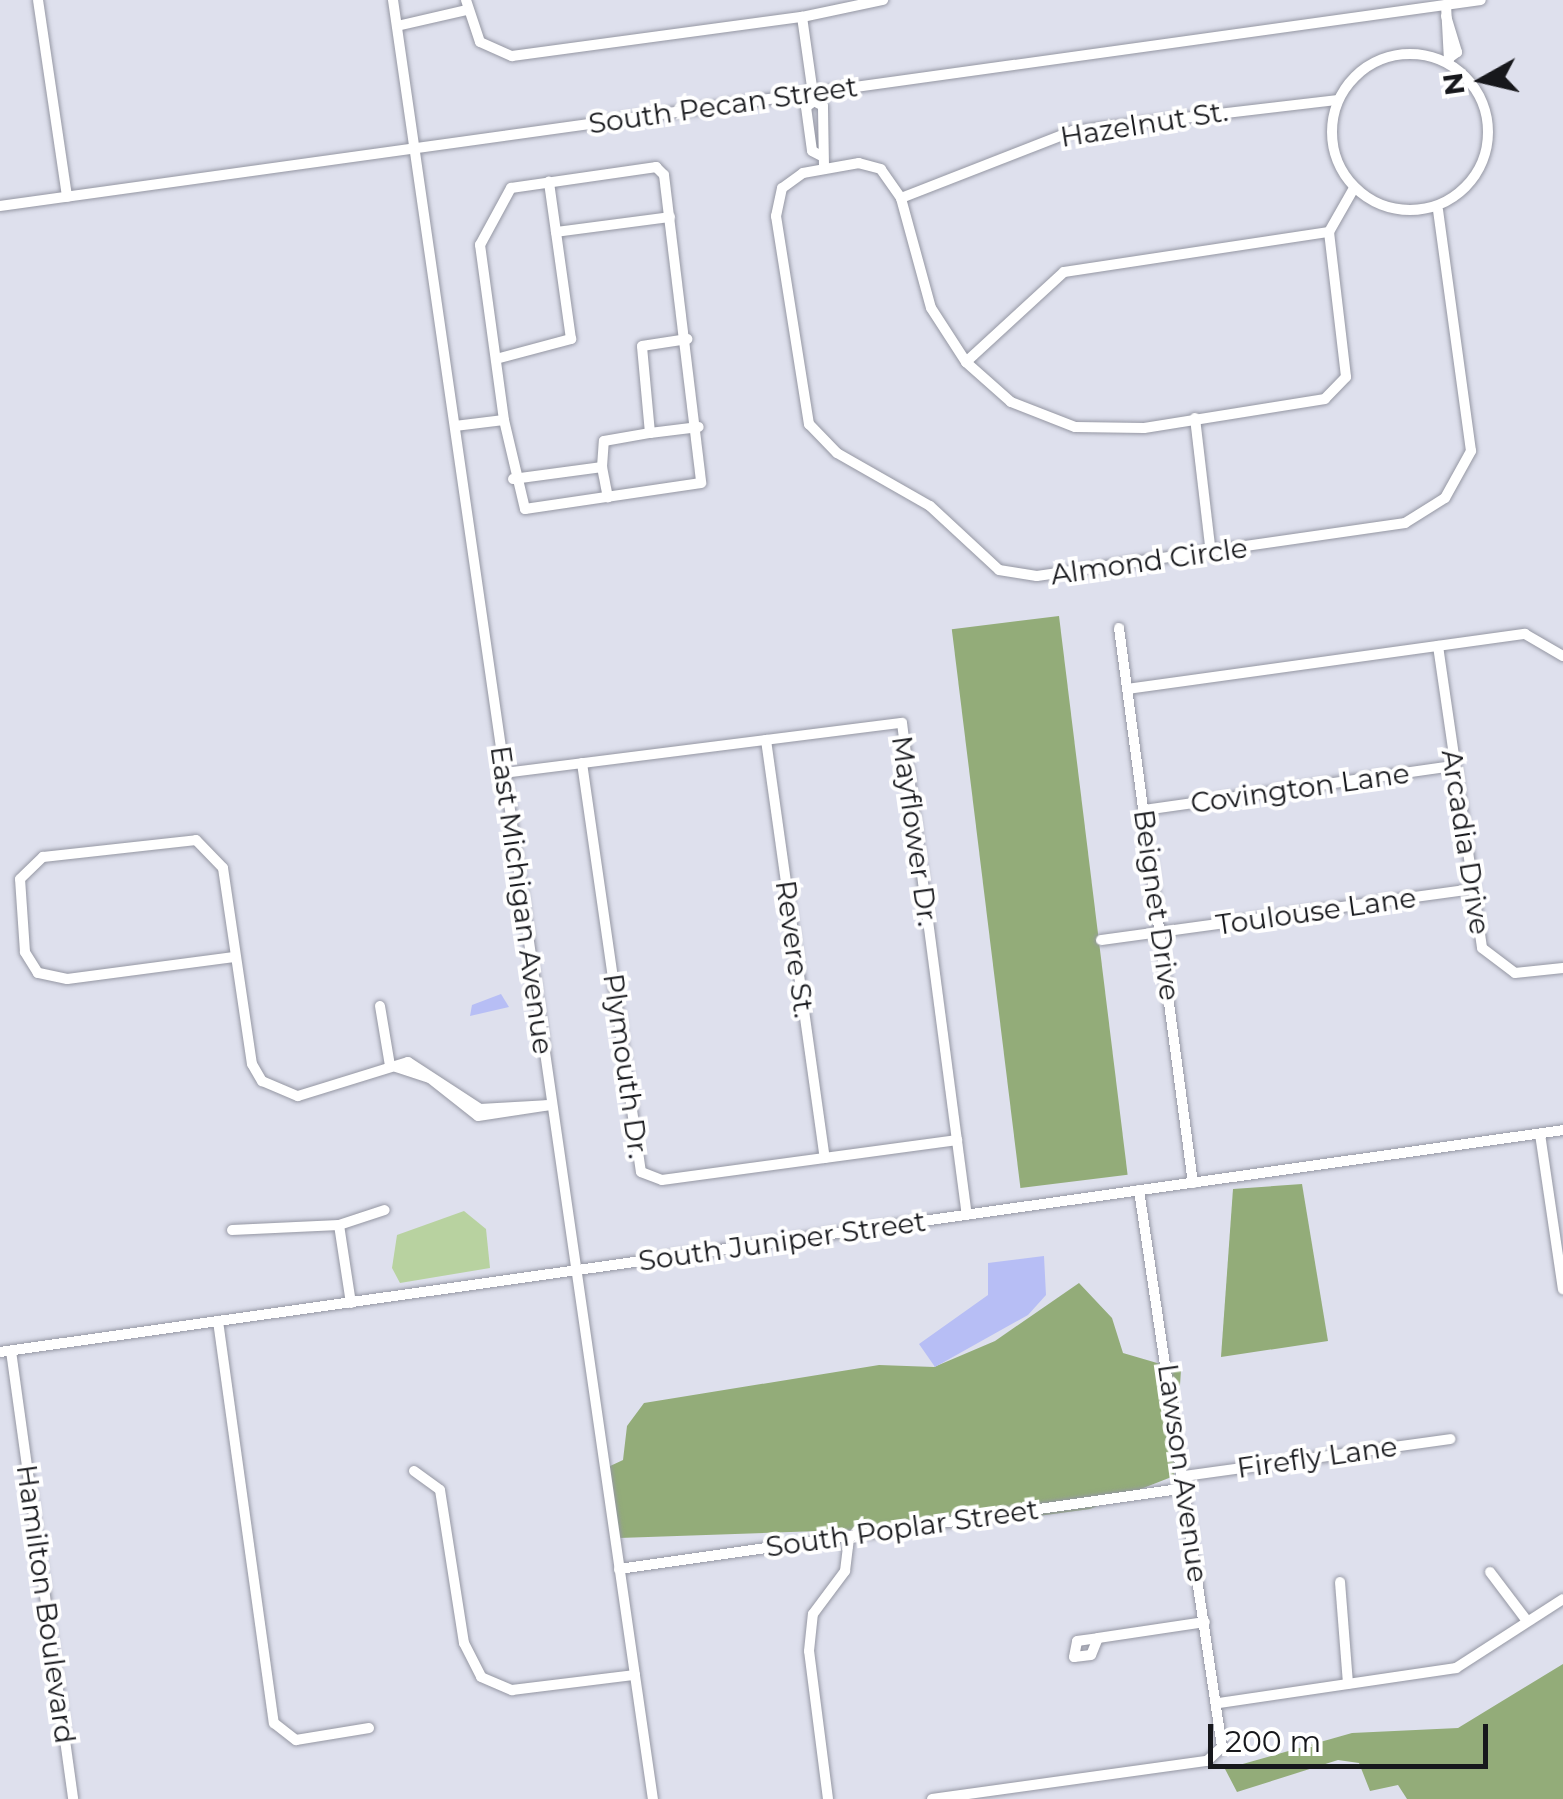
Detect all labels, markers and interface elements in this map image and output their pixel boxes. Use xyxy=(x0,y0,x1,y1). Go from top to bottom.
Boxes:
north arrow xyxy=(1433,30,1533,130)
street label: South Pecan Street xyxy=(586,70,860,140)
text: N xyxy=(1435,71,1472,98)
street label: Hazelnut St. xyxy=(1058,94,1230,154)
street label: Almond Circle xyxy=(1048,531,1250,591)
street label: Mayflower Dr. xyxy=(885,734,945,928)
street label: East Michigan Avenue xyxy=(484,744,560,1056)
street label: Arcadia Drive xyxy=(1435,747,1497,937)
street label: Covington Lane xyxy=(1188,756,1412,820)
street label: Beignet Drive xyxy=(1127,807,1187,1003)
street label: Revere St. xyxy=(769,878,821,1020)
street label: Toulouse Lane xyxy=(1214,880,1418,942)
street label: Plymouth Dr. xyxy=(596,971,656,1161)
street label: South Juniper Street xyxy=(636,1204,928,1278)
street label: Lawson Avenue xyxy=(1151,1362,1215,1584)
street label: Firefly Lane xyxy=(1235,1429,1399,1485)
street label: Hamilton Boulevard xyxy=(10,1462,82,1746)
street label: South Poplar Street xyxy=(764,1492,1040,1564)
scale bar xyxy=(1213,1704,1493,1766)
text: 200 m xyxy=(1225,1723,1321,1760)

